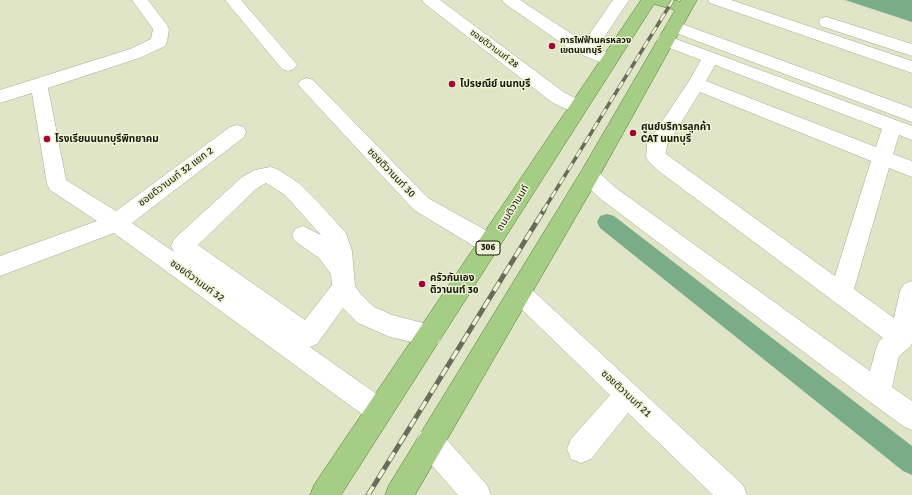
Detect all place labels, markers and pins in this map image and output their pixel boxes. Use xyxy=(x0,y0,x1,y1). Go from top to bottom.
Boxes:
place label: การไฟฟ้านครหลวง เขตนนทบุรี xyxy=(560,36,631,57)
marker: การไฟฟ้านครหลวง เขตนนทบุรี xyxy=(547,41,557,51)
place label: ไปรษณีย์ นนทบุรี xyxy=(460,78,530,90)
marker: ไปรษณีย์ นนทบุรี xyxy=(447,79,457,89)
place label: ศูนย์บริการลูกค้า CAT นนทบุรี xyxy=(641,121,711,144)
marker: ศูนย์บริการลูกค้า CAT นนทบุรี xyxy=(628,128,638,138)
place label: โรงเรียนนนทบุรีพิทยาคม xyxy=(55,133,159,145)
marker: โรงเรียนนนทบุรีพิทยาคม xyxy=(42,134,52,144)
place label: ครัวกันเอง ติวานนท์ 30 xyxy=(430,272,478,296)
marker: ครัวกันเอง ติวานนท์ 30 xyxy=(417,279,427,289)

